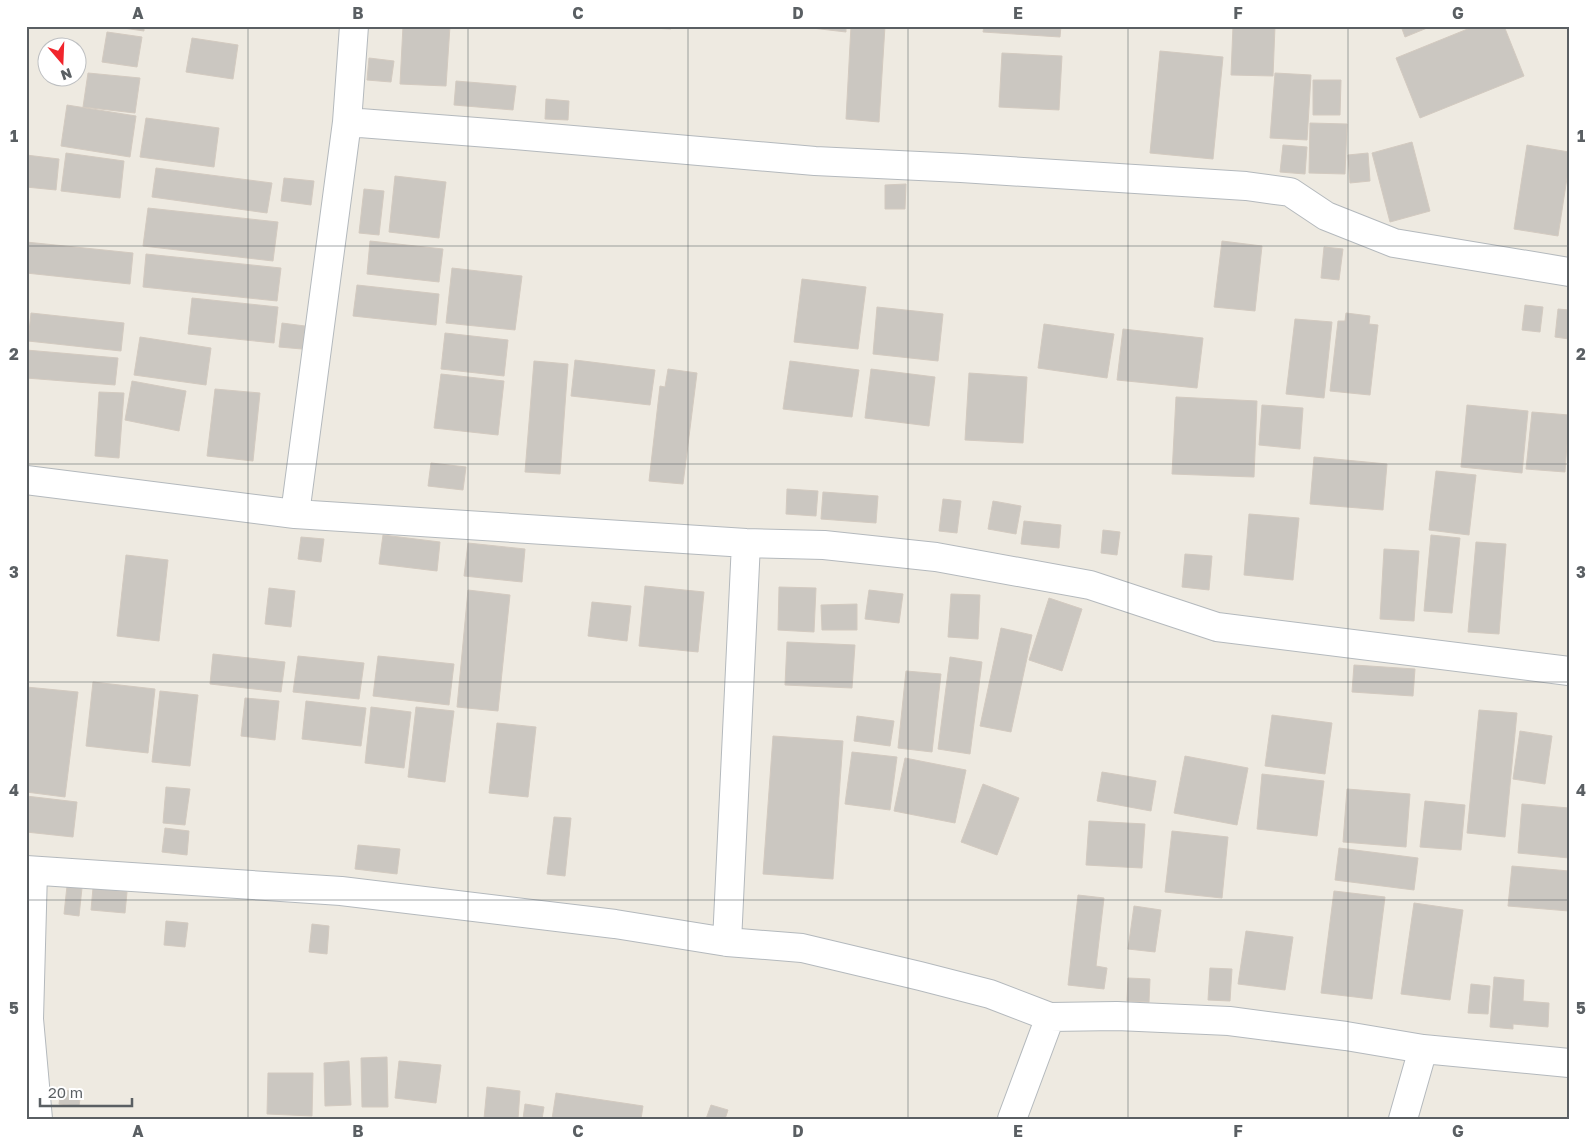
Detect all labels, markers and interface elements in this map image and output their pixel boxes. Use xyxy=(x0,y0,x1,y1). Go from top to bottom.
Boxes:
text: A xyxy=(132,3,144,23)
text: B xyxy=(352,3,364,23)
text: C xyxy=(572,3,584,23)
text: D xyxy=(792,3,804,23)
text: E xyxy=(1013,3,1023,23)
text: F xyxy=(1233,3,1243,23)
text: G xyxy=(1452,3,1464,23)
north arrow xyxy=(38,38,88,88)
text: N xyxy=(59,65,74,85)
text: 1 xyxy=(10,126,18,146)
text: 1 xyxy=(1577,126,1585,146)
text: 2 xyxy=(9,344,19,364)
text: 2 xyxy=(1576,344,1586,364)
text: 3 xyxy=(9,562,19,582)
text: 3 xyxy=(1576,562,1586,582)
text: 4 xyxy=(9,780,19,800)
text: 4 xyxy=(1576,780,1586,800)
text: 5 xyxy=(9,998,19,1018)
text: 5 xyxy=(1576,998,1586,1018)
scale bar xyxy=(40,1075,132,1107)
text: 20 m xyxy=(48,1083,83,1101)
text: A xyxy=(132,1121,144,1141)
text: B xyxy=(352,1121,364,1141)
text: C xyxy=(572,1121,584,1141)
text: D xyxy=(792,1121,804,1141)
text: E xyxy=(1013,1121,1023,1141)
text: F xyxy=(1233,1121,1243,1141)
text: G xyxy=(1452,1121,1464,1141)

